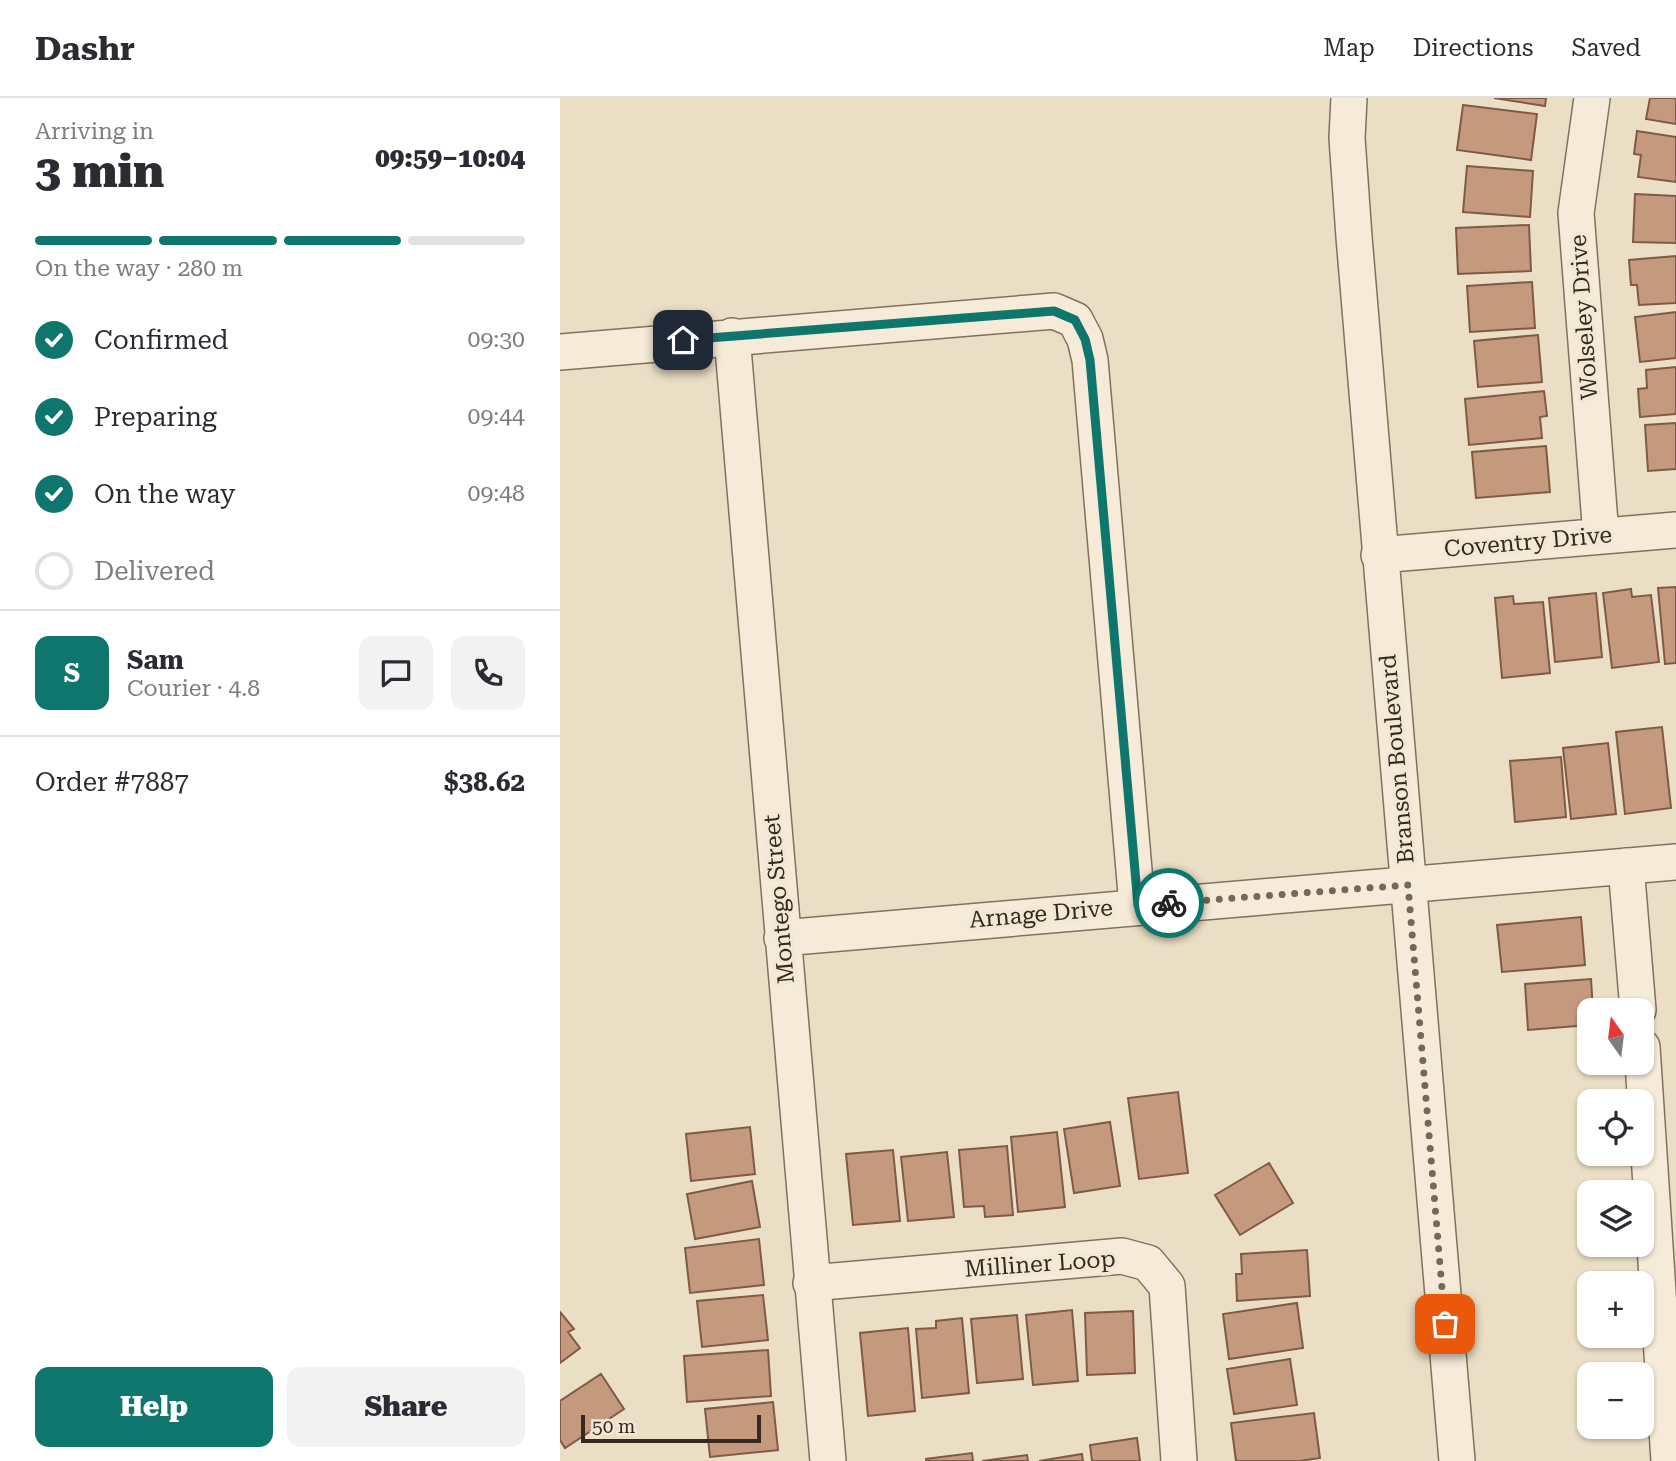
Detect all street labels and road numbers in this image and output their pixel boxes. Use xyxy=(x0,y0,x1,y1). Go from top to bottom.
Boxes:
street label: Wolseley Drive xyxy=(1565,233,1603,401)
street label: Coventry Drive xyxy=(1443,521,1613,563)
street label: Branson Boulevard xyxy=(1374,653,1420,865)
street label: Montego Street xyxy=(758,813,800,985)
street label: Arnage Drive xyxy=(968,894,1114,934)
street label: Milliner Loop xyxy=(964,1245,1116,1283)

